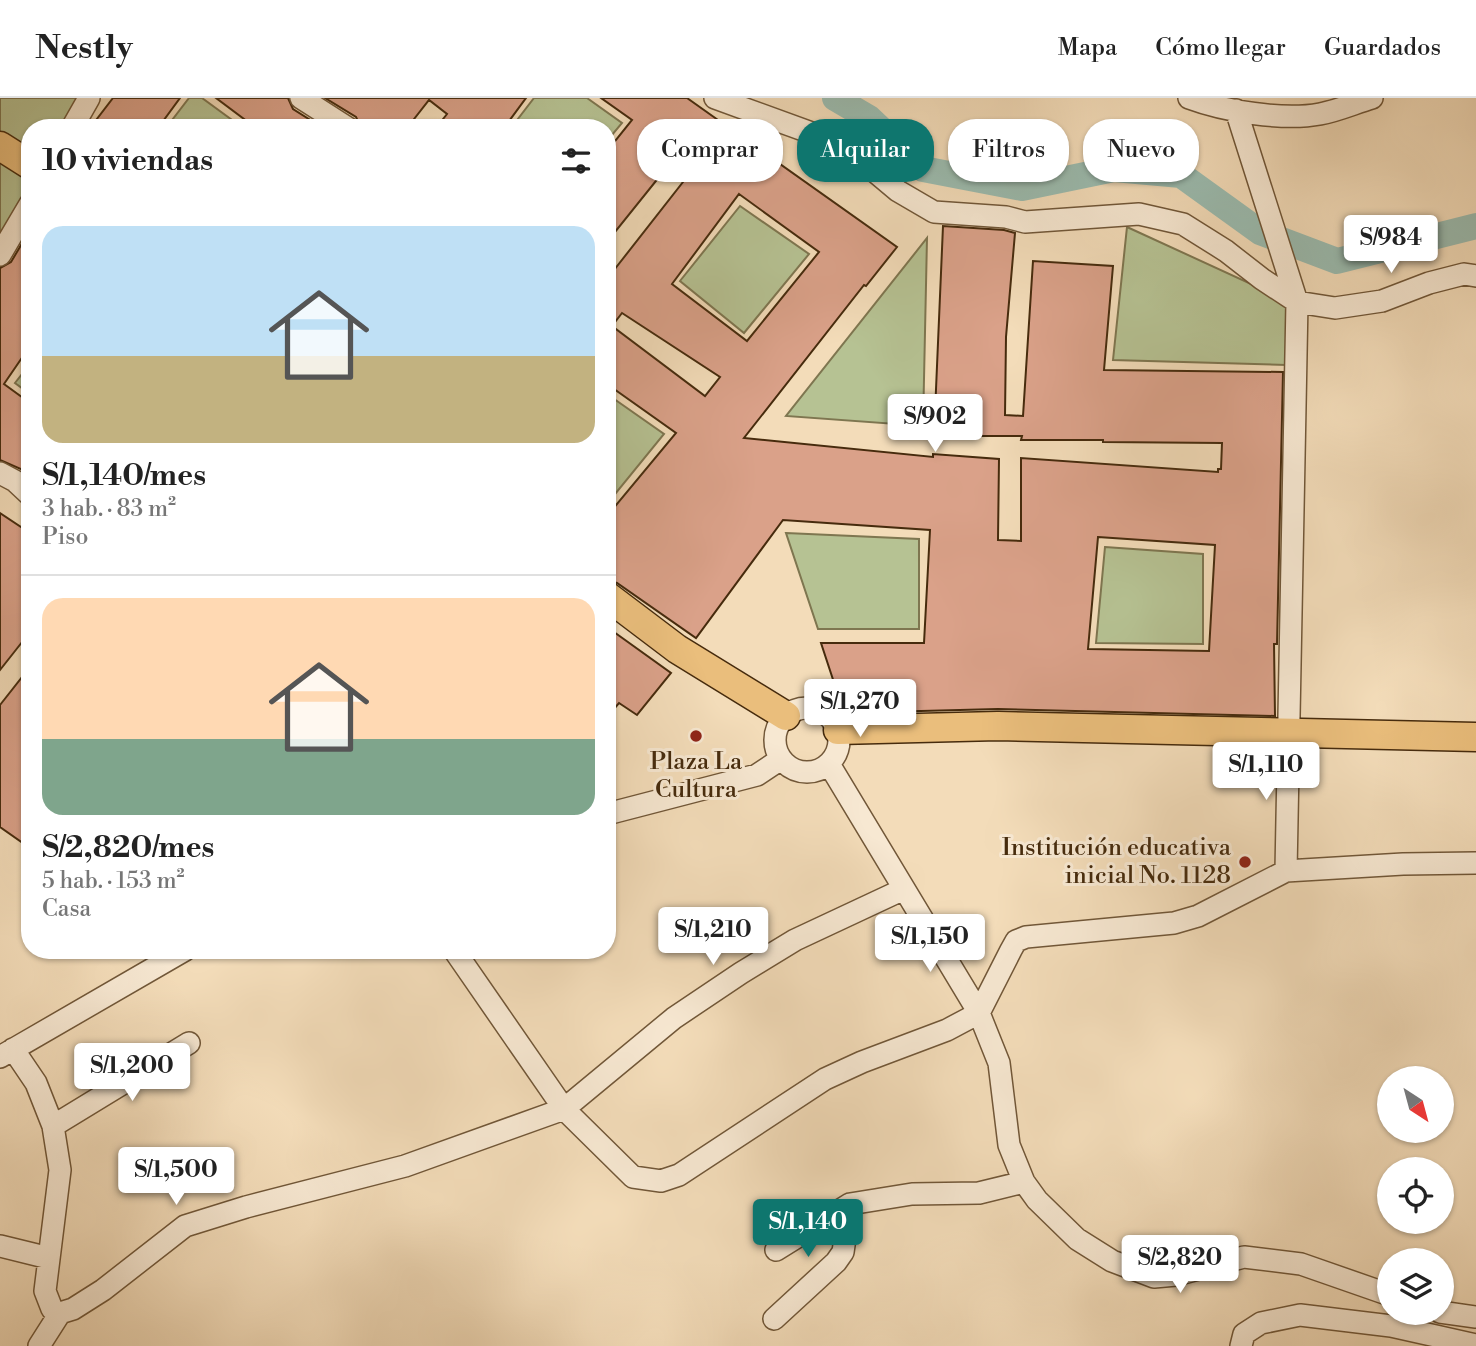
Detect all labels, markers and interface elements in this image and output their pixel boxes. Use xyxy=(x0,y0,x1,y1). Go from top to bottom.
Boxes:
text: Nestly xyxy=(35,28,133,69)
text: Mapa xyxy=(1058,33,1117,63)
text: Cómo llegar xyxy=(1155,33,1286,63)
text: Guardados xyxy=(1324,33,1441,63)
chip: Comprar xyxy=(637,119,783,182)
chip: Alquilar xyxy=(797,119,934,182)
chip: Filtros xyxy=(948,119,1069,182)
chip: Nuevo xyxy=(1083,119,1199,182)
text: 10 viviendas xyxy=(42,142,213,180)
icon: filters xyxy=(557,142,595,180)
pin: S/984 xyxy=(1342,216,1440,275)
text: S/984 xyxy=(1360,224,1422,252)
icon: home xyxy=(256,272,382,398)
pin: S/902 xyxy=(886,394,984,454)
text: S/902 xyxy=(904,403,966,431)
text: S/1,140/mes xyxy=(42,457,206,495)
text: 3 hab. · 83 m² xyxy=(42,495,176,523)
text: Piso xyxy=(42,523,88,551)
icon: home xyxy=(256,644,382,770)
pin: S/1,270 xyxy=(795,680,925,739)
text: S/1,270 xyxy=(820,688,900,716)
marker: Plaza La Cultura xyxy=(688,728,704,744)
pin: S/1,110 xyxy=(1201,742,1331,802)
place label: Plaza La Cultura xyxy=(650,747,743,805)
text: S/1,110 xyxy=(1229,751,1303,779)
text: S/2,820/mes xyxy=(42,829,214,867)
place label: Institución educativa inicial No. 1128 xyxy=(1002,833,1232,891)
marker: Institución educativa inicial No. 1128 xyxy=(1237,854,1253,870)
text: 5 hab. · 153 m² xyxy=(42,867,185,895)
text: Casa xyxy=(42,895,91,923)
pin: S/1,210 xyxy=(648,908,778,967)
pin: S/1,150 xyxy=(865,914,995,974)
text: S/1,210 xyxy=(674,916,752,944)
text: S/1,150 xyxy=(891,923,969,951)
pin: S/1,200 xyxy=(67,1044,197,1103)
text: S/1,200 xyxy=(90,1052,174,1080)
north arrow xyxy=(1377,1066,1454,1143)
map controls xyxy=(1377,1066,1454,1325)
pin: S/1,500 xyxy=(111,1148,241,1207)
text: S/1,500 xyxy=(134,1156,218,1184)
button: locate xyxy=(1377,1157,1454,1234)
pin: S/1,140 xyxy=(743,1200,873,1259)
text: S/1,140 xyxy=(769,1208,847,1236)
pin: S/2,820 xyxy=(1115,1236,1245,1295)
text: S/2,820 xyxy=(1138,1244,1222,1272)
button: layers xyxy=(1377,1248,1454,1325)

